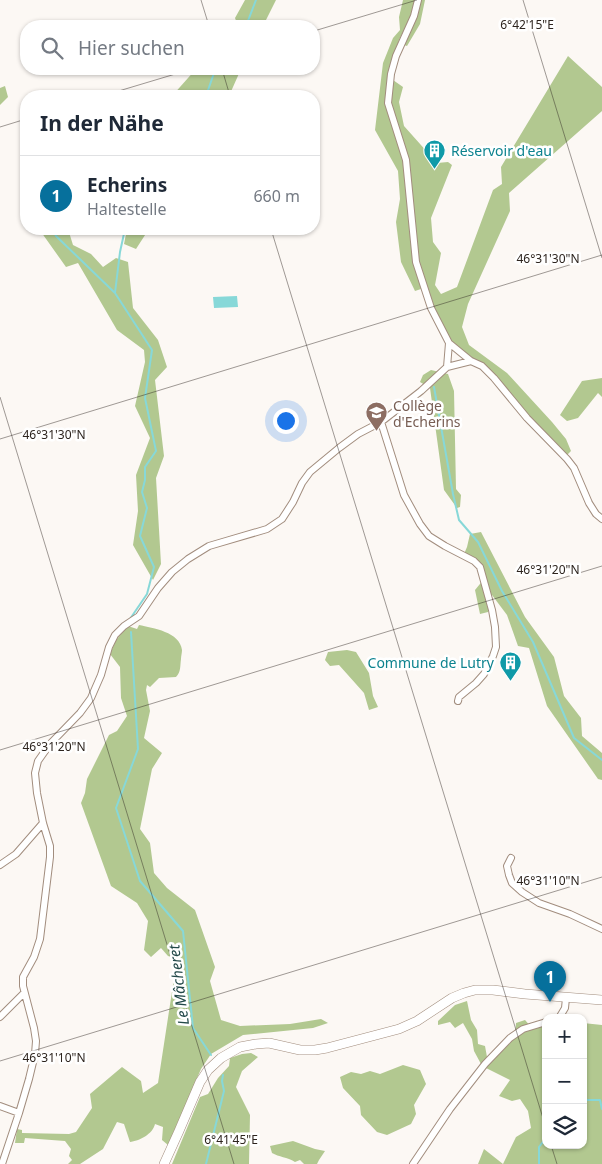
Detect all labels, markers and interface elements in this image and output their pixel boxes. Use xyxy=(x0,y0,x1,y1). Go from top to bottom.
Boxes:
text: 6°42'15"E xyxy=(500,16,554,33)
search box xyxy=(20,20,320,75)
icon: search xyxy=(38,34,66,62)
text: Hier suchen xyxy=(78,35,185,61)
text: In der Nähe xyxy=(40,109,164,137)
building icon: Réservoir d'eau xyxy=(423,138,447,169)
place label: Réservoir d'eau xyxy=(451,141,552,160)
text: Echerins xyxy=(87,172,167,198)
text: 1 xyxy=(51,185,61,207)
text: 660 m xyxy=(253,185,300,207)
text: Haltestelle xyxy=(87,198,167,220)
text: 46°31'30"N xyxy=(516,250,580,267)
place label: Collège d'Echerins xyxy=(393,396,461,431)
school or university icon: Collège d'Echerins xyxy=(365,401,389,432)
your location xyxy=(273,408,299,434)
text: 46°31'30"N xyxy=(22,426,86,443)
text: 46°31'20"N xyxy=(516,561,580,578)
building icon: Commune de Lutry xyxy=(498,650,522,681)
place label: Commune de Lutry xyxy=(368,653,495,672)
text: 46°31'20"N xyxy=(22,738,86,755)
text: 46°31'10"N xyxy=(516,872,580,889)
water label: Le Mâcheret xyxy=(163,943,193,1026)
pin: 1 xyxy=(534,961,566,1002)
map controls xyxy=(542,1014,587,1149)
button: + xyxy=(542,1014,587,1059)
text: 46°31'10"N xyxy=(22,1049,86,1066)
button: − xyxy=(542,1059,587,1104)
button: layers xyxy=(542,1104,587,1149)
text: 6°41'45"E xyxy=(204,1131,258,1148)

